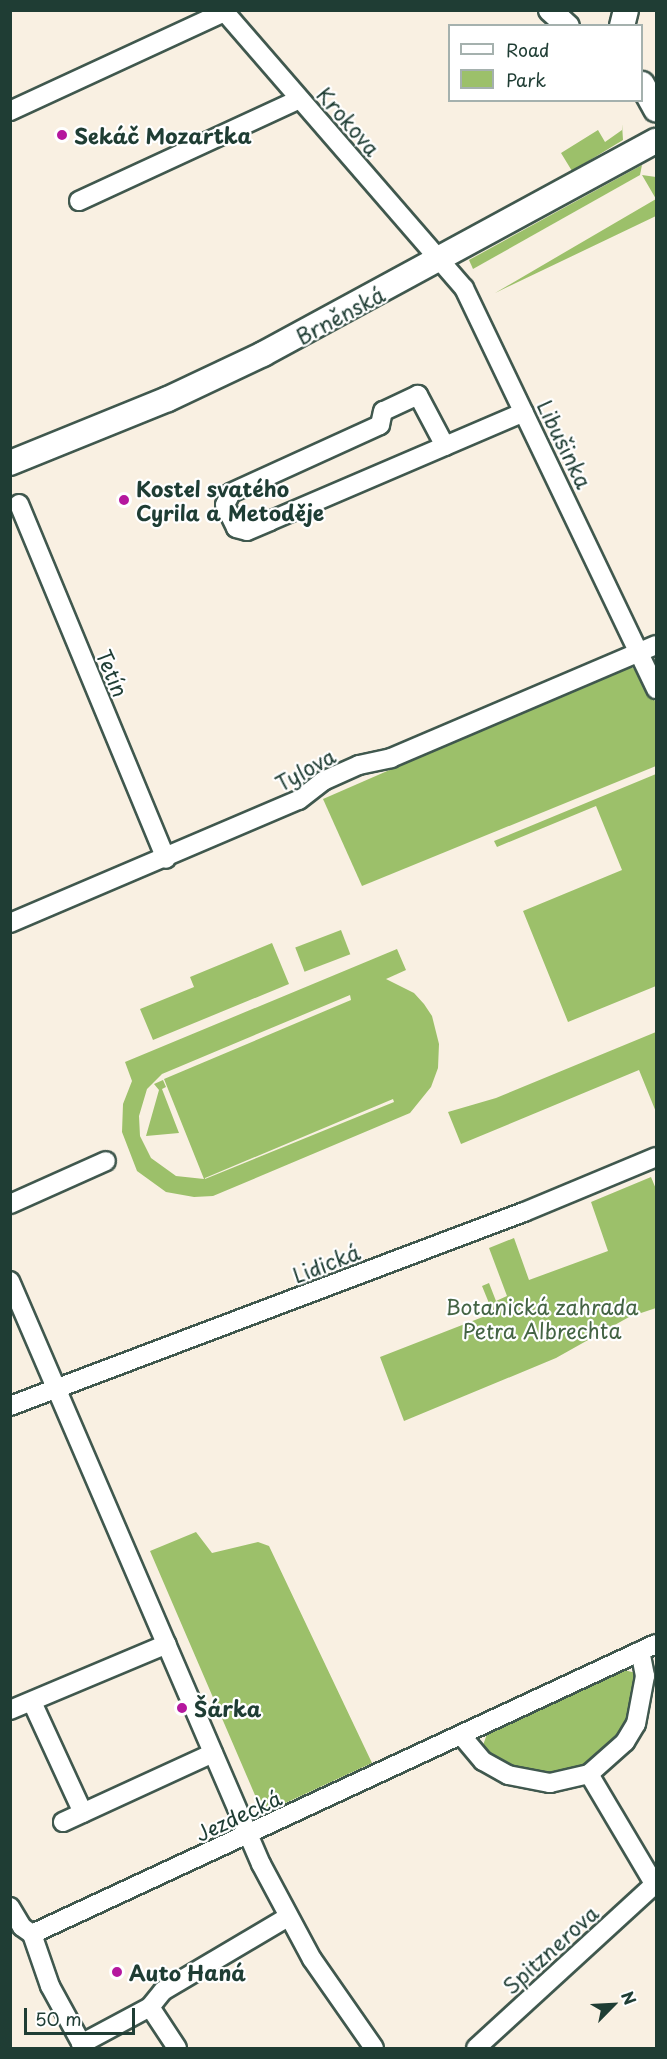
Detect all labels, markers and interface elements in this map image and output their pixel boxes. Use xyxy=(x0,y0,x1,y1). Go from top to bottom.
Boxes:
legend xyxy=(448,24,643,102)
text: Road xyxy=(506,36,550,63)
text: Park xyxy=(506,66,546,93)
street label: Krokova xyxy=(312,81,386,161)
place label: Sekáč Mozartka xyxy=(74,122,251,148)
marker: Sekáč Mozartka xyxy=(55,128,69,142)
street label: Brněnská xyxy=(291,281,389,349)
street label: Libušinka xyxy=(533,396,597,492)
place label: Kostel svatého Cyrila a Metoděje xyxy=(136,475,326,525)
marker: Kostel svatého Cyrila a Metoděje xyxy=(117,493,131,507)
street label: Tetín xyxy=(92,646,134,700)
street label: Tylova xyxy=(271,742,339,796)
street label: Lidická xyxy=(289,1239,363,1287)
park label: Botanická zahrada Petra Albrechta xyxy=(445,1293,639,1343)
place label: Šárka xyxy=(194,1695,261,1721)
marker: Šárka xyxy=(175,1701,189,1715)
street label: Jezdecká xyxy=(191,1784,285,1846)
street label: Spitznerova xyxy=(497,1900,603,1998)
place label: Auto Haná xyxy=(129,1959,246,1985)
marker: Auto Haná xyxy=(110,1965,124,1979)
north arrow xyxy=(583,1975,643,2035)
text: N xyxy=(616,1987,643,2008)
scale bar xyxy=(27,1996,138,2034)
text: 50 m xyxy=(35,2005,82,2032)

